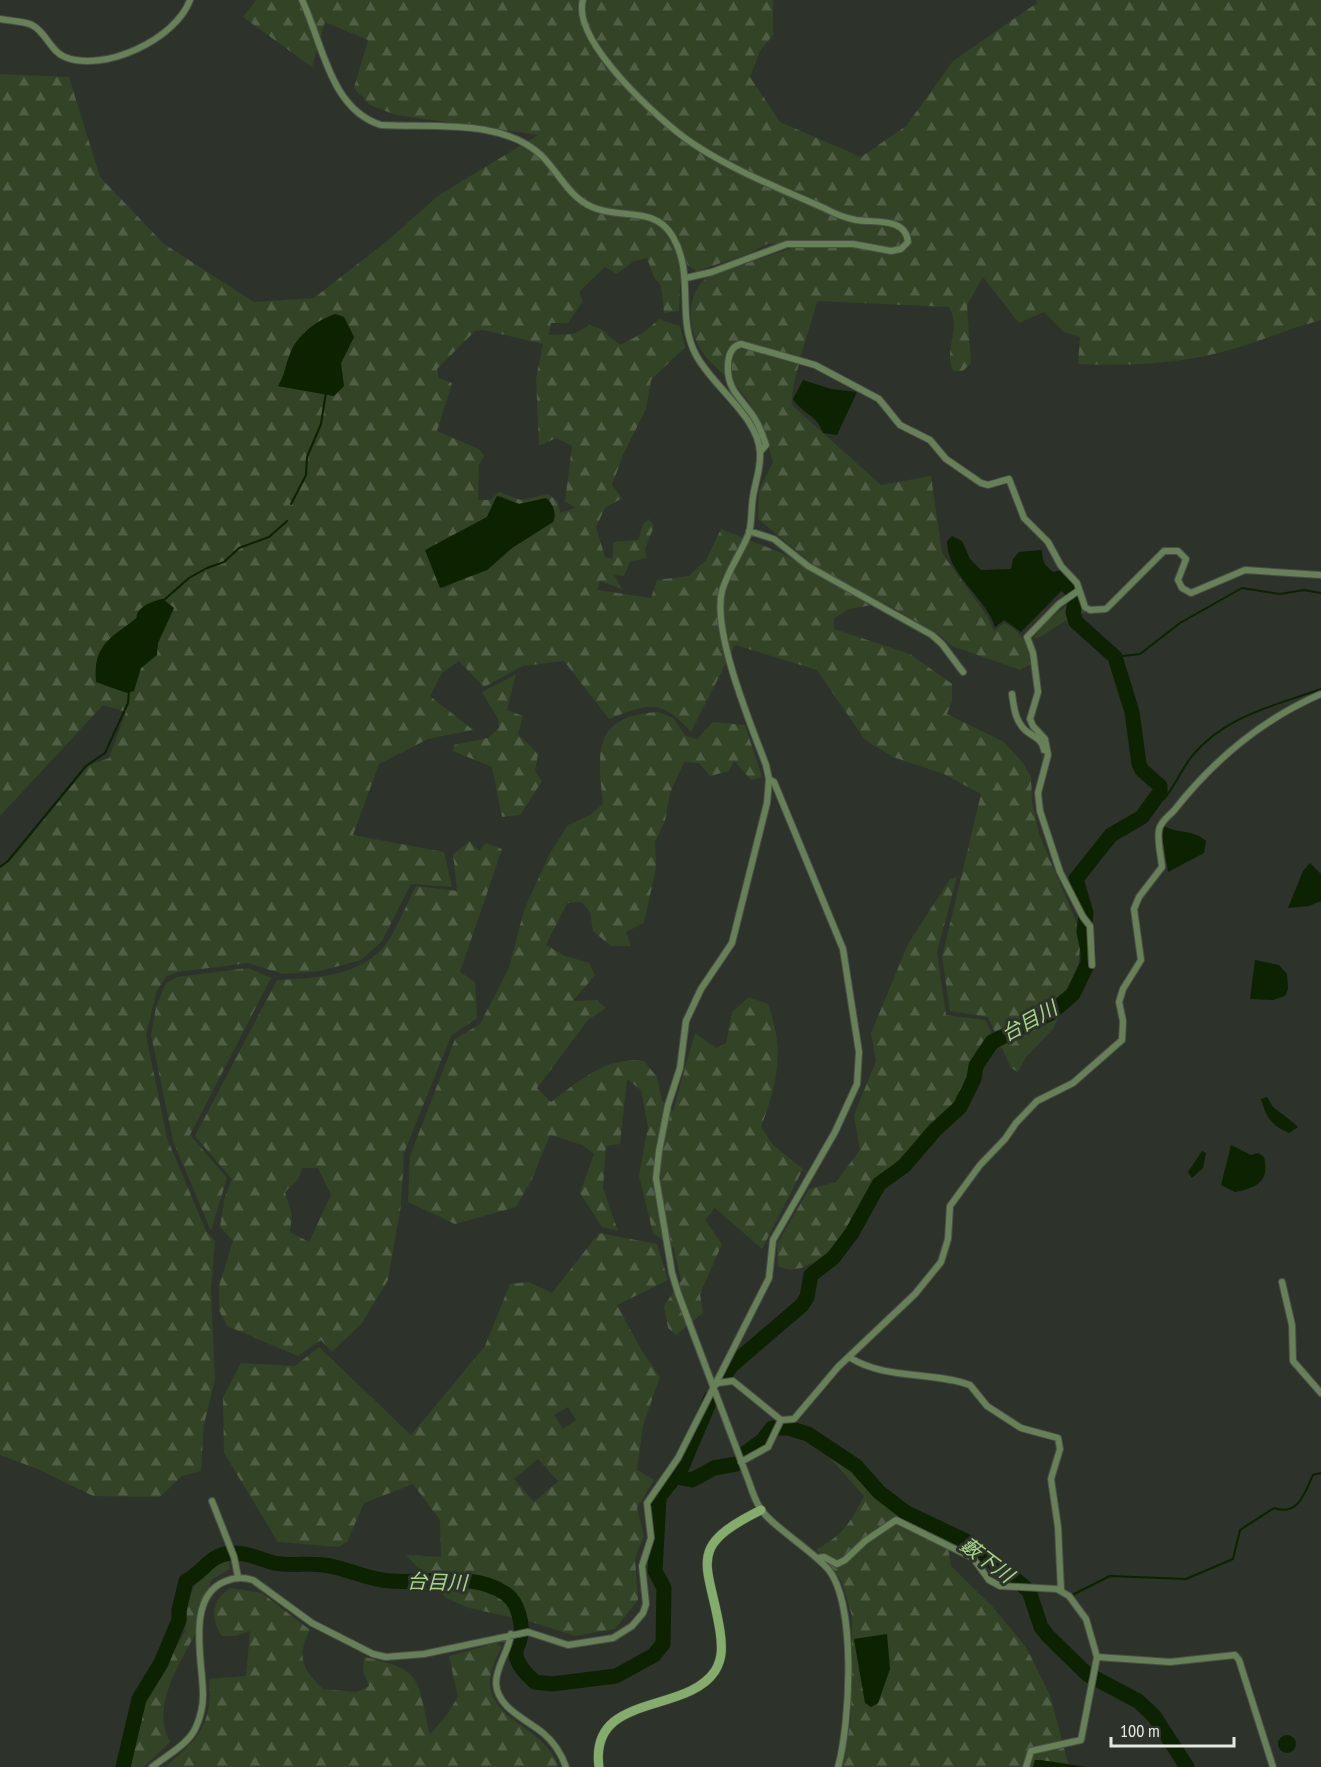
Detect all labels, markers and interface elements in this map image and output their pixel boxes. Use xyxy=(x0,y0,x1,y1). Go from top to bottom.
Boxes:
water label: 台目川 xyxy=(996,994,1063,1047)
water label: 藪下川 xyxy=(955,1532,1020,1590)
water label: 台目川 xyxy=(407,1568,469,1596)
scale bar xyxy=(1111,1710,1234,1748)
text: 100 m xyxy=(1120,1719,1160,1742)

